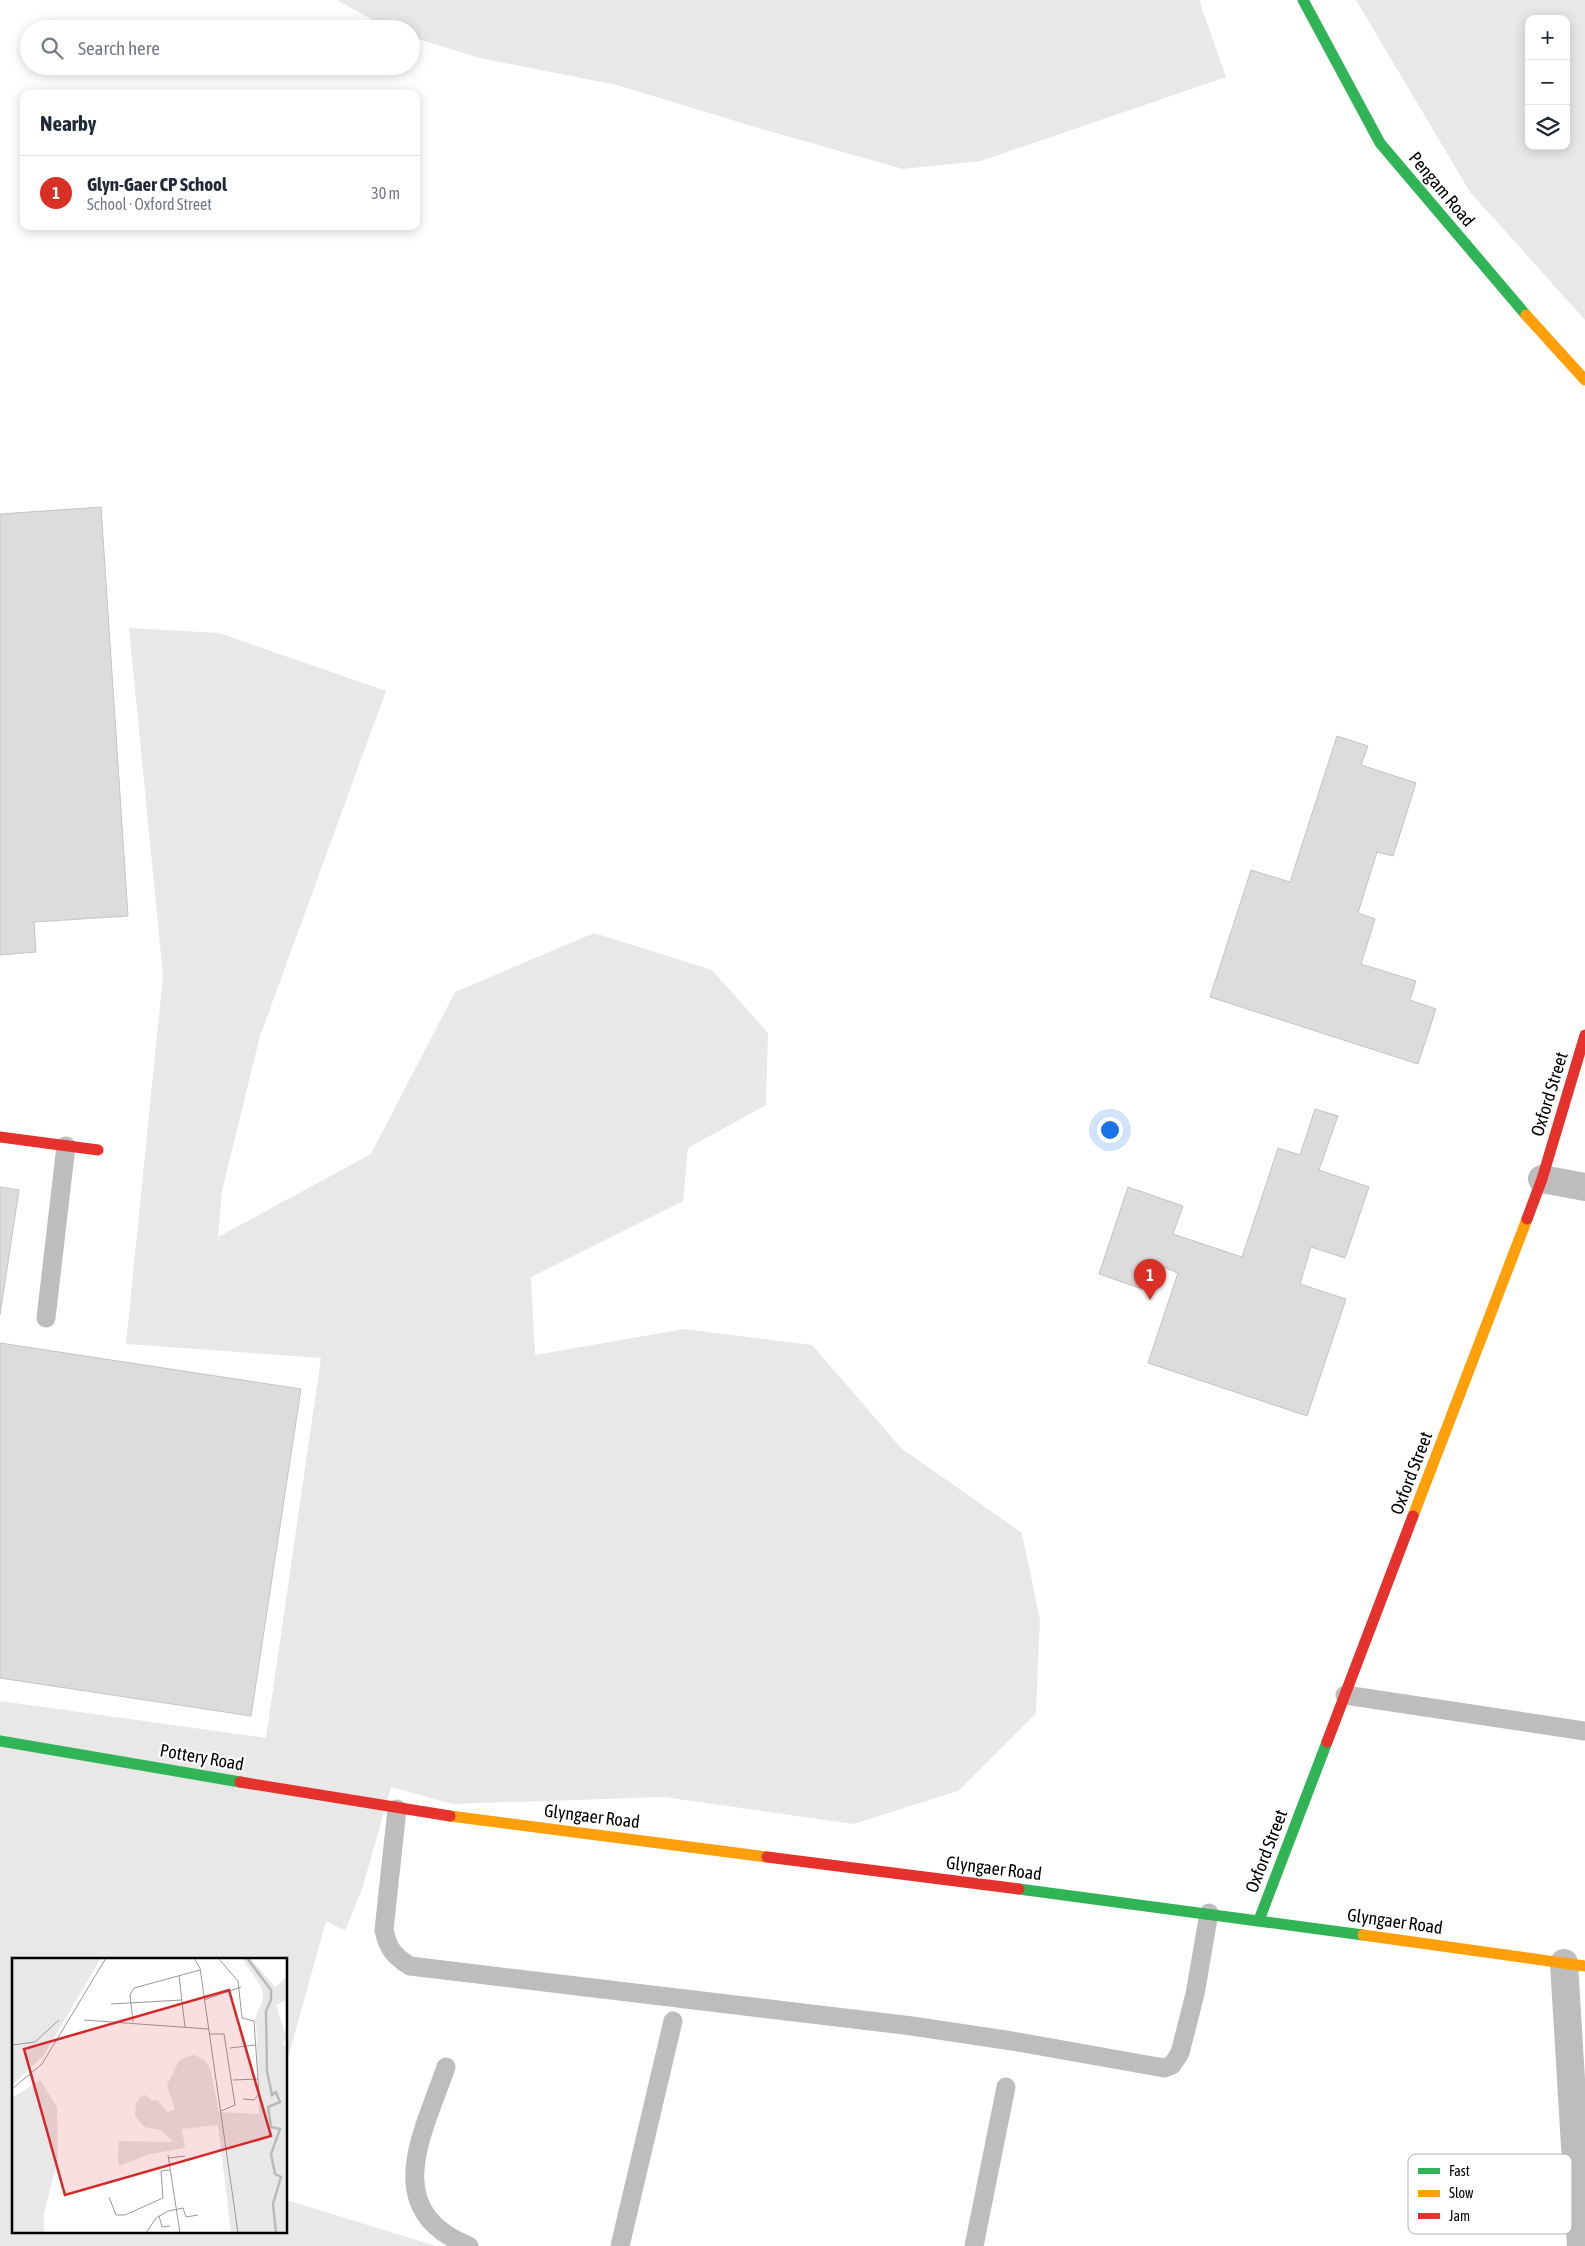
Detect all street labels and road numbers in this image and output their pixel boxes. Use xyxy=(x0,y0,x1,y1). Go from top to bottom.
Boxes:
street label: Pengam Road xyxy=(1405,147,1479,231)
street label: Oxford Street xyxy=(1526,1049,1572,1139)
street label: Oxford Street xyxy=(1386,1429,1436,1517)
street label: Pottery Road xyxy=(158,1739,246,1775)
street label: Glyngaer Road xyxy=(543,1800,641,1832)
street label: Oxford Street xyxy=(1241,1807,1291,1895)
street label: Glyngaer Road xyxy=(945,1852,1043,1884)
street label: Glyngaer Road xyxy=(1346,1904,1444,1938)

